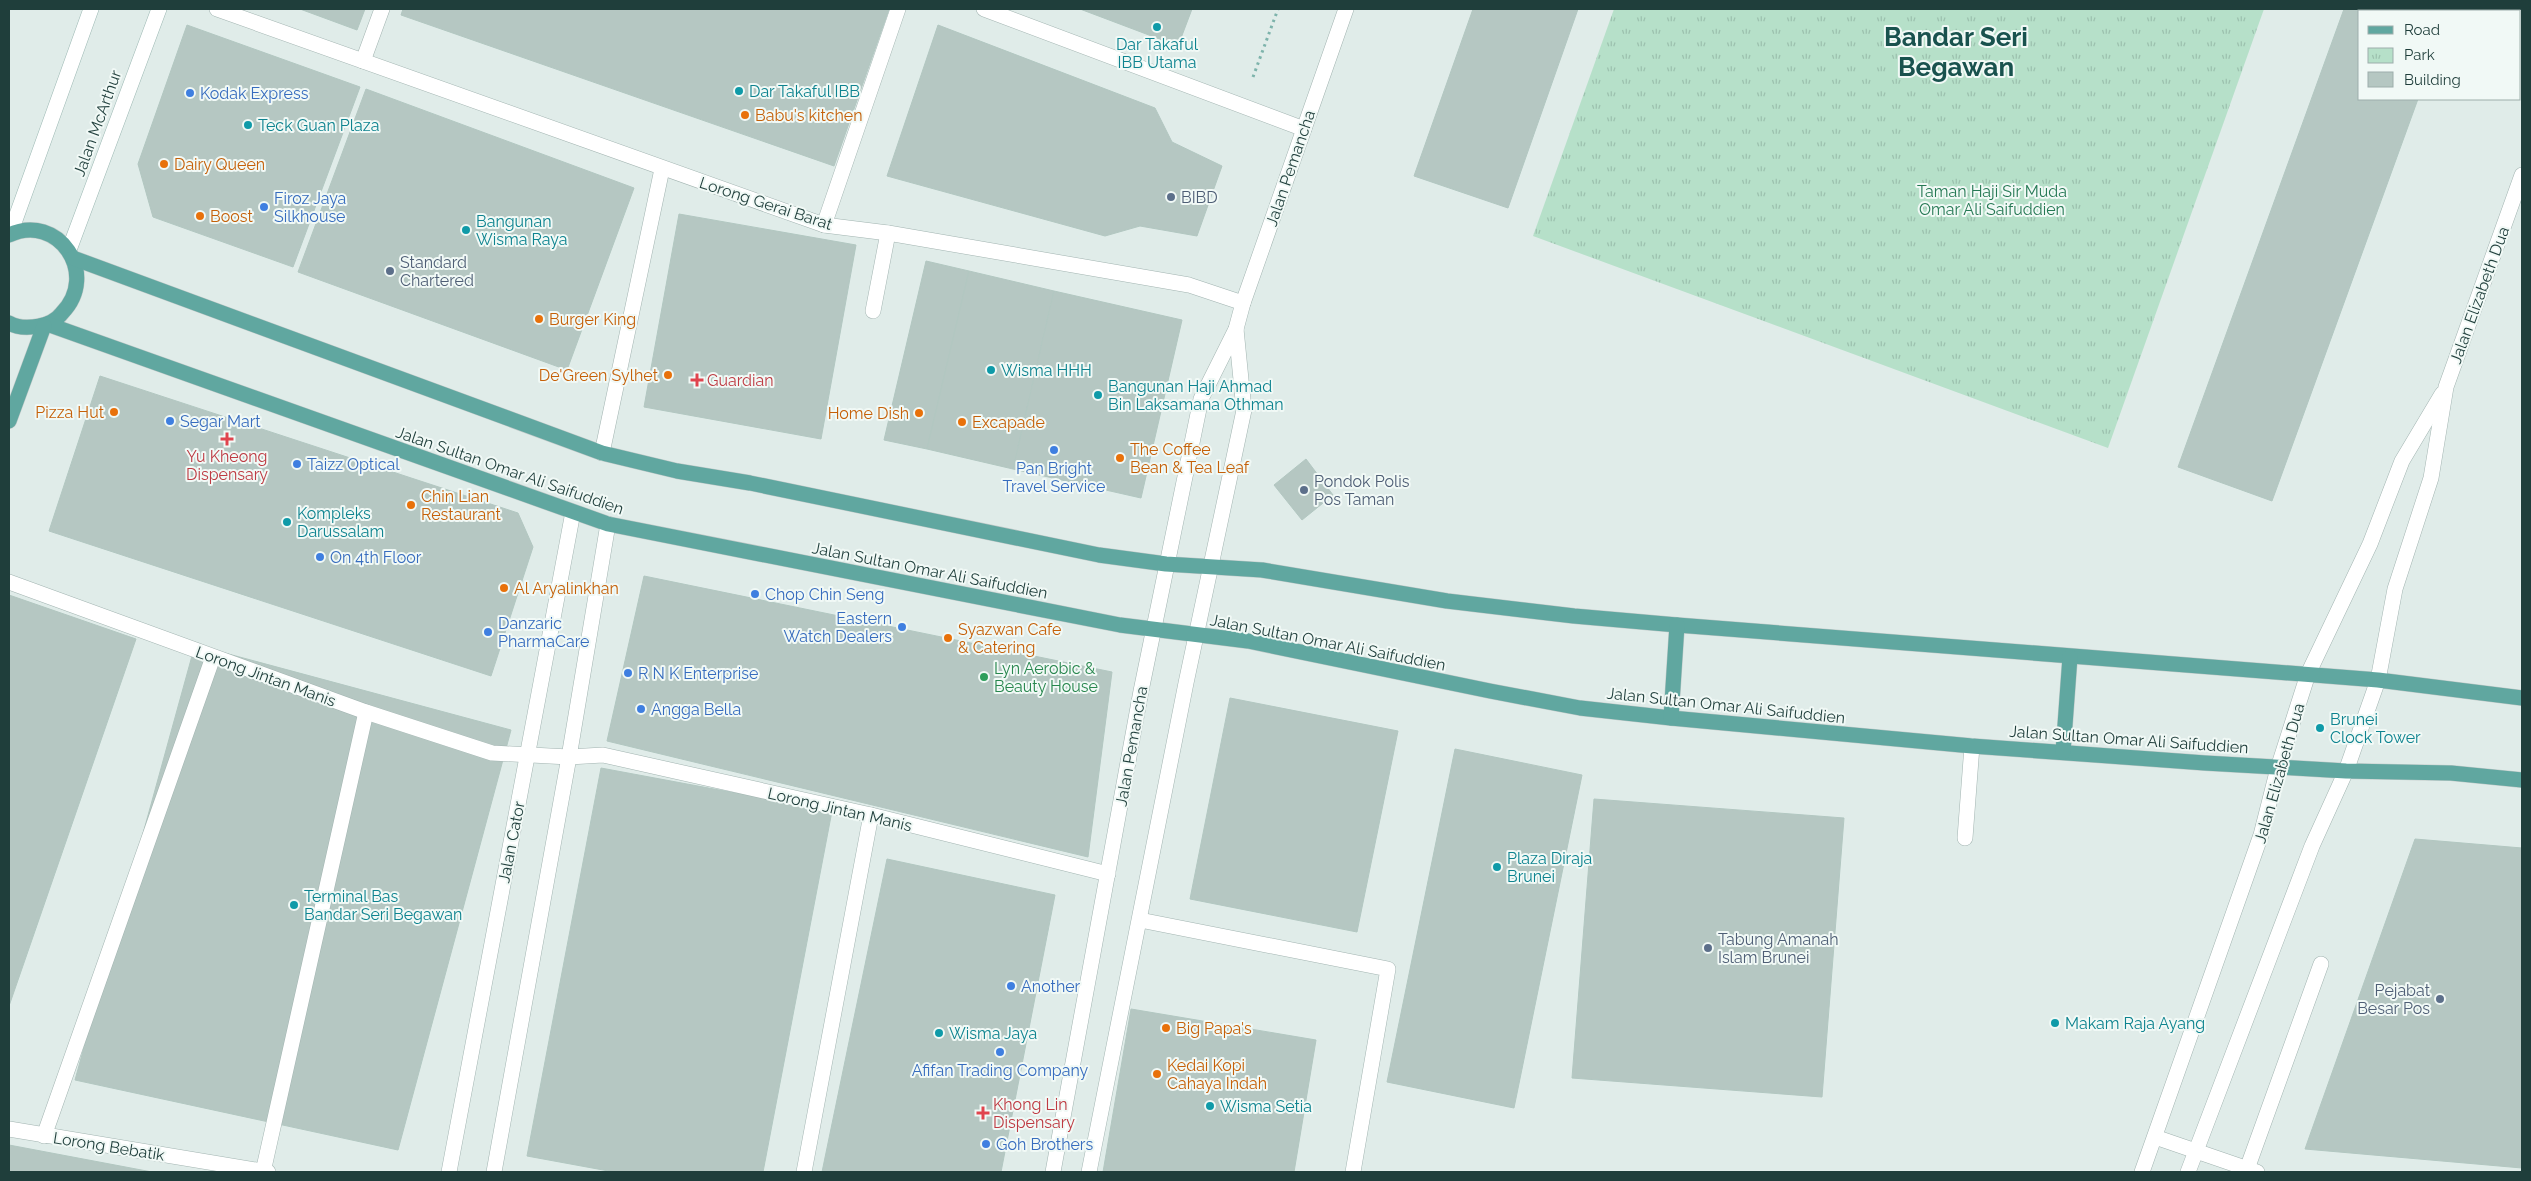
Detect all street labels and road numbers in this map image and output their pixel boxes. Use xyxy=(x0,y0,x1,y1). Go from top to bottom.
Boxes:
street label: Jalan McArthur xyxy=(69,67,126,179)
street label: Jalan Pemancha xyxy=(1262,108,1319,229)
street label: Lorong Gerai Barat xyxy=(697,173,835,234)
street label: Jalan Elizabeth Dua xyxy=(2446,224,2513,366)
street label: Jalan Sultan Omar Ali Saifuddien xyxy=(393,422,626,518)
street label: Jalan Sultan Omar Ali Saifuddien xyxy=(810,538,1049,603)
street label: Jalan Sultan Omar Ali Saifuddien xyxy=(1208,610,1447,675)
street label: Lorong Jintan Manis xyxy=(193,642,339,711)
street label: Jalan Sultan Omar Ali Saifuddien xyxy=(1606,684,1846,727)
street label: Jalan Pemancha xyxy=(1112,685,1151,808)
street label: Jalan Elizabeth Dua xyxy=(2250,701,2309,845)
street label: Jalan Sultan Omar Ali Saifuddien xyxy=(2009,722,2249,757)
street label: Lorong Jintan Manis xyxy=(766,784,914,835)
street label: Jalan Cator xyxy=(494,799,529,885)
street label: Lorong Bebatik xyxy=(52,1128,167,1165)

